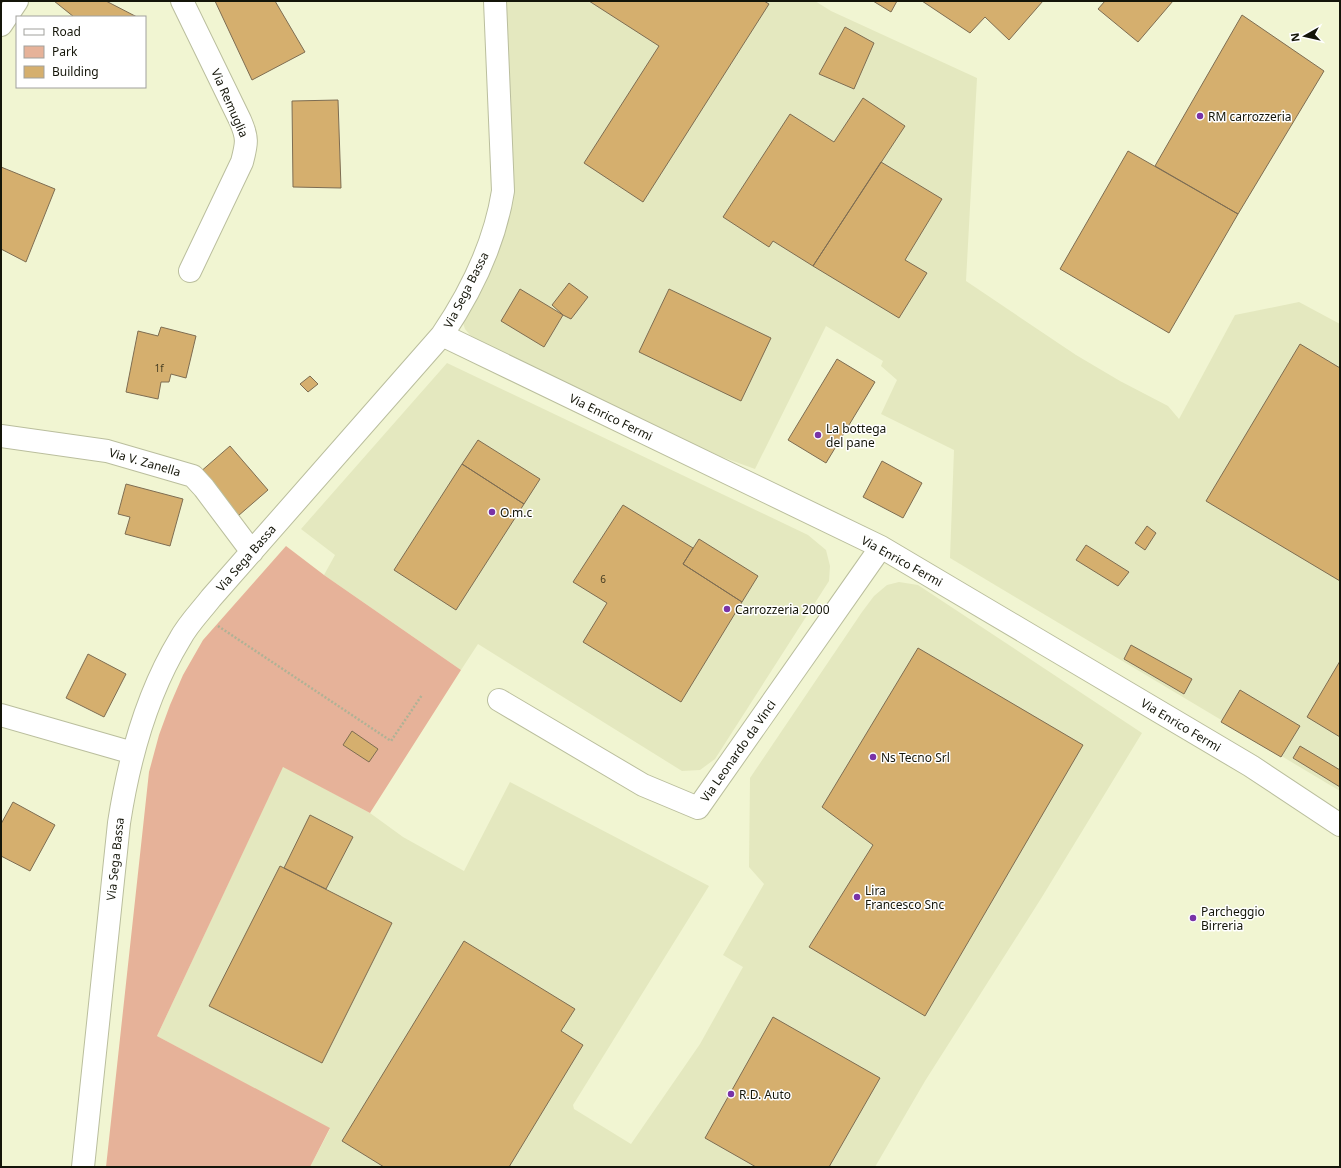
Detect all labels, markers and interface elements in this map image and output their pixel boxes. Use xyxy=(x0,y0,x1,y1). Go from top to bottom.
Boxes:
legend xyxy=(16,16,146,88)
north arrow xyxy=(1285,16,1325,56)
text: Road xyxy=(52,23,81,40)
text: N xyxy=(1287,32,1303,43)
text: Park xyxy=(52,43,78,60)
text: Building xyxy=(52,63,99,80)
street label: Via Remuglia xyxy=(207,66,253,140)
place label: RM carrozzeria xyxy=(1208,108,1292,125)
marker: RM carrozzeria xyxy=(1195,111,1205,121)
street label: Via Sega Bassa xyxy=(439,249,493,331)
house number: 1f xyxy=(154,361,164,375)
street label: Via Enrico Fermi xyxy=(567,389,655,445)
place label: La bottega del pane xyxy=(826,420,886,451)
marker: La bottega del pane xyxy=(813,430,823,440)
street label: Via V. Zanella xyxy=(107,444,183,480)
place label: O.m.c xyxy=(500,504,533,521)
marker: O.m.c xyxy=(487,507,497,517)
street label: Via Sega Bassa xyxy=(212,521,280,595)
street label: Via Enrico Fermi xyxy=(858,532,946,590)
house number: 6 xyxy=(600,572,606,586)
place label: Carrozzeria 2000 xyxy=(735,601,830,618)
marker: Carrozzeria 2000 xyxy=(722,604,732,614)
street label: Via Enrico Fermi xyxy=(1138,694,1224,756)
street label: Via Leonardo da Vinci xyxy=(696,697,780,805)
place label: Ns Tecno Srl xyxy=(881,749,950,766)
marker: Ns Tecno Srl xyxy=(868,752,878,762)
street label: Via Sega Bassa xyxy=(102,817,128,901)
place label: Lira Francesco Snc xyxy=(865,882,945,913)
marker: Lira Francesco Snc xyxy=(852,892,862,902)
place label: Parcheggio Birreria xyxy=(1201,903,1265,934)
marker: Parcheggio Birreria xyxy=(1188,913,1198,923)
place label: R.D. Auto xyxy=(739,1086,791,1103)
marker: R.D. Auto xyxy=(726,1089,736,1099)

